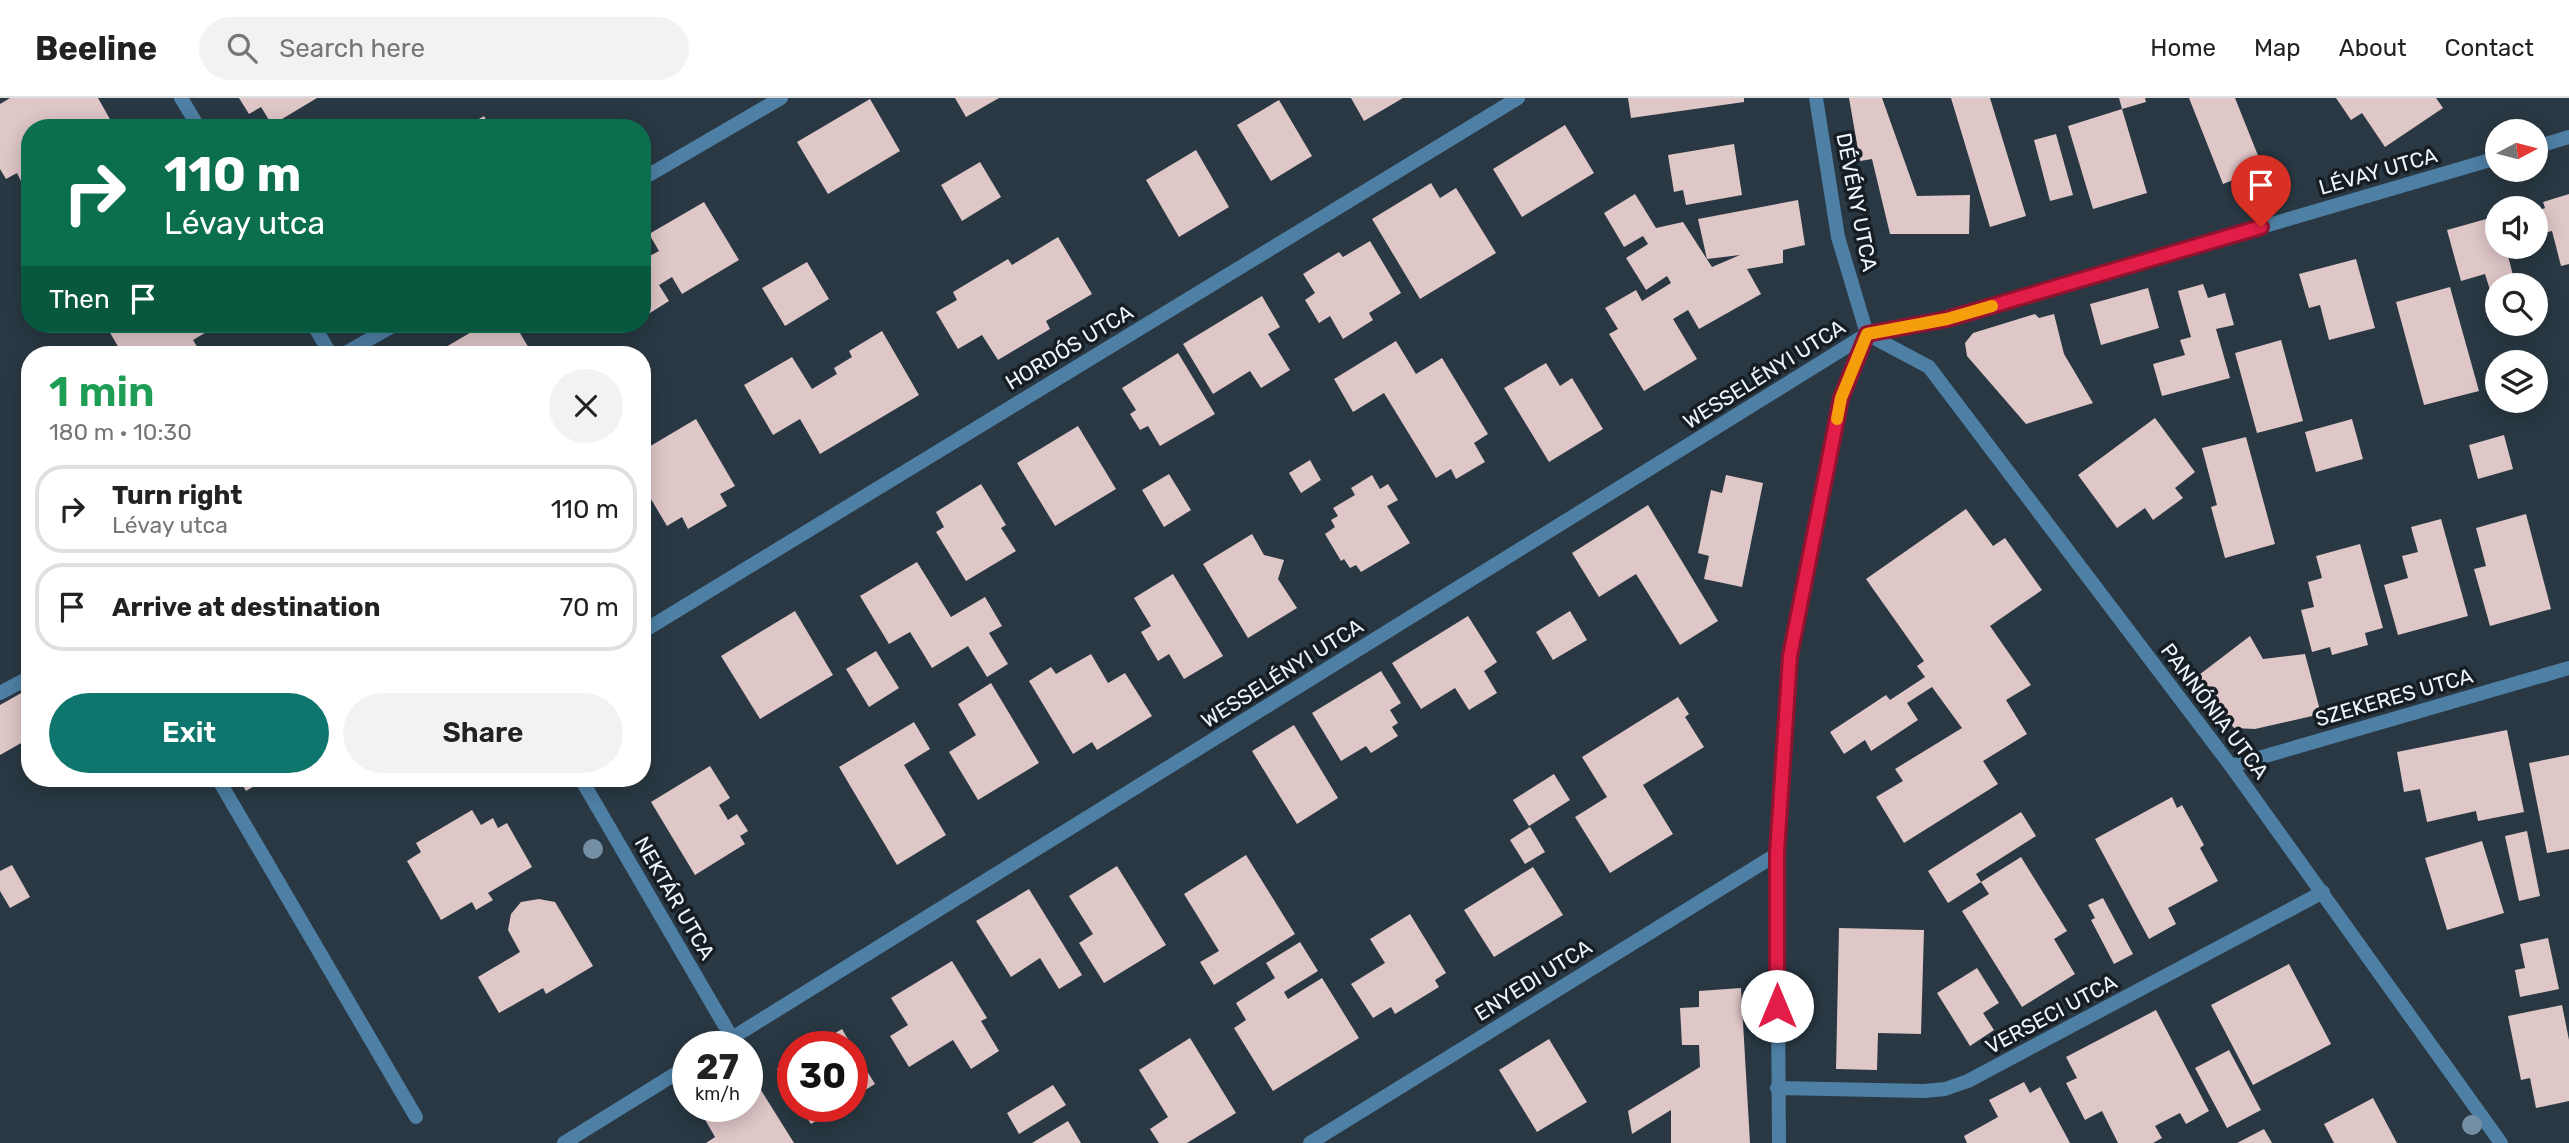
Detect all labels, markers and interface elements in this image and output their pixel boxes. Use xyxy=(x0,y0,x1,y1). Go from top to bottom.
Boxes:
search box xyxy=(199,17,689,80)
text: Beeline xyxy=(35,29,157,68)
icon: search xyxy=(223,29,261,67)
text: Search here xyxy=(279,33,425,64)
text: Home xyxy=(2150,34,2216,62)
text: Map xyxy=(2254,34,2301,62)
text: About xyxy=(2339,34,2407,62)
text: Contact xyxy=(2445,34,2534,62)
north arrow xyxy=(2485,119,2548,182)
map controls xyxy=(2485,119,2548,413)
street label: DÉVÉNY UTCA xyxy=(1831,131,1883,273)
street label: LÉVAY UTCA xyxy=(2316,142,2440,200)
text: 110 m xyxy=(164,145,301,203)
icon: right xyxy=(49,147,140,238)
pin xyxy=(2231,155,2291,227)
icon: arrive xyxy=(2242,166,2280,204)
button: sound xyxy=(2485,196,2548,259)
text: Lévay utca xyxy=(164,204,325,242)
button: search xyxy=(2485,273,2548,336)
icon: arrive xyxy=(124,280,162,318)
text: Then xyxy=(49,284,110,315)
street label: HORDÓS UTCA xyxy=(1001,299,1137,395)
street label: WESSELÉNYI UTCA xyxy=(1678,314,1850,434)
button: layers xyxy=(2485,350,2548,413)
text: 1 min xyxy=(49,367,155,417)
button: close xyxy=(549,369,623,443)
text: 180 m · 10:30 xyxy=(49,418,192,446)
text: Turn right xyxy=(112,480,242,511)
icon: right xyxy=(53,490,91,528)
text: 110 m xyxy=(551,494,619,525)
text: Lévay utca xyxy=(112,511,228,539)
icon: arrive xyxy=(53,588,91,626)
text: Arrive at destination xyxy=(112,592,380,623)
text: 70 m xyxy=(560,592,619,623)
street label: WESSELÉNYI UTCA xyxy=(1196,613,1368,733)
street label: PANNÓNIA UTCA xyxy=(2156,638,2274,784)
street label: SZEKERES UTCA xyxy=(2312,663,2476,731)
button: Exit xyxy=(49,693,329,773)
button: Share xyxy=(343,693,623,773)
street label: NEKTÁR UTCA xyxy=(630,832,720,964)
street label: ENYEDI UTCA xyxy=(1470,934,1596,1026)
position arrow xyxy=(1740,969,1814,1043)
street label: VERSECI UTCA xyxy=(1981,969,2121,1059)
speed limit sign: 30 xyxy=(777,1031,868,1122)
text: 27 xyxy=(696,1046,739,1088)
text: km/h xyxy=(695,1083,740,1105)

